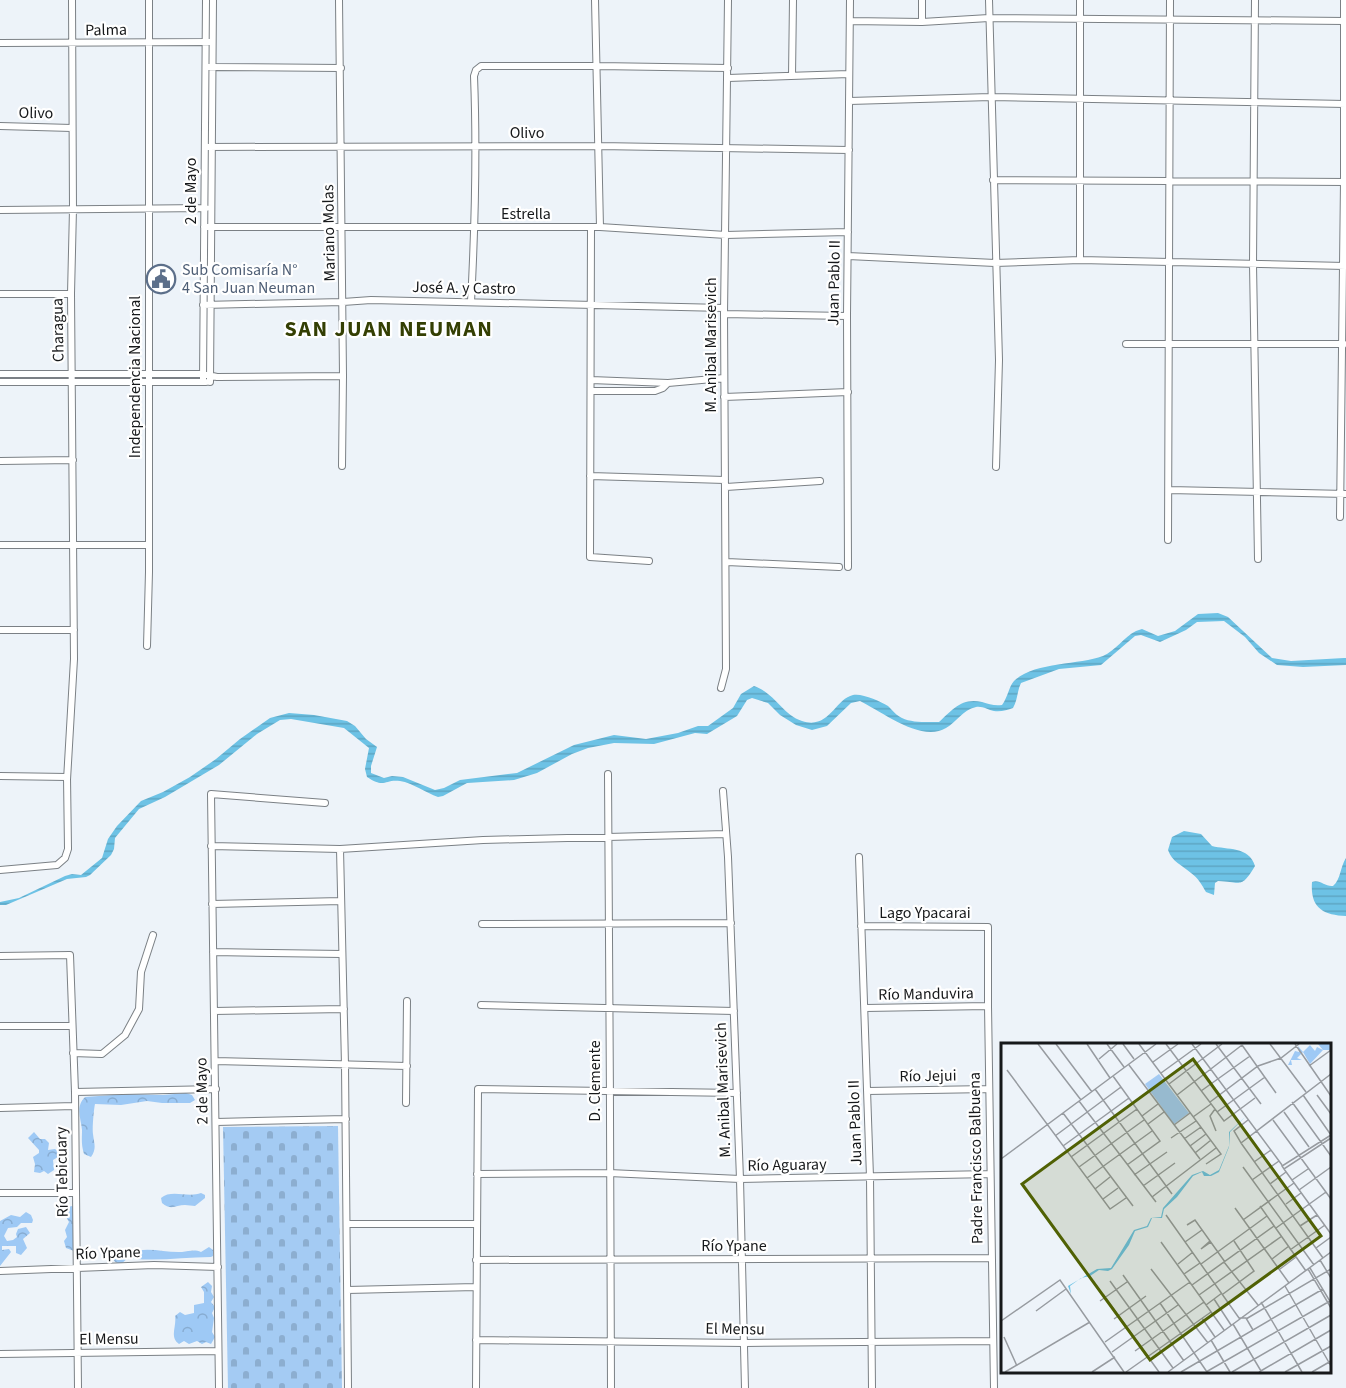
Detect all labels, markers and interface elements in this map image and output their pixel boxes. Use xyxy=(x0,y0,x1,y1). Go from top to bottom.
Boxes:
street label: Palma xyxy=(85,19,127,41)
street label: Olivo xyxy=(18,102,54,124)
street label: Olivo xyxy=(510,122,544,144)
street label: 2 de Mayo xyxy=(180,158,202,224)
street label: Mariano Molas xyxy=(317,184,341,282)
street label: Estrella xyxy=(501,203,551,225)
street label: Juan Pablo II xyxy=(822,240,846,326)
place label: Sub Comisaría N° 4 San Juan Neuman xyxy=(182,259,315,299)
public building icon: Sub Comisaría N° 4 San Juan Neuman xyxy=(145,263,177,295)
street label: José A. y Castro xyxy=(412,276,516,300)
street label: M. Anibal Marisevich xyxy=(700,277,722,413)
street label: Independencia Nacional xyxy=(124,296,146,458)
street label: Charagua xyxy=(46,298,70,362)
district label: SAN JUAN NEUMAN xyxy=(285,313,493,345)
street label: Lago Ypacarai xyxy=(879,902,971,924)
street label: Río Manduvira xyxy=(878,982,974,1006)
street label: M. Anibal Marisevich xyxy=(710,1022,736,1158)
street label: D. Clemente xyxy=(584,1040,606,1122)
inset map xyxy=(1001,1043,1331,1373)
street label: 2 de Mayo xyxy=(190,1057,214,1125)
street label: Río Jejui xyxy=(899,1065,957,1087)
street label: Padre Francisco Balbuena xyxy=(964,1072,988,1244)
street label: Juan Pablo II xyxy=(843,1080,867,1166)
street label: Río Tebicuary xyxy=(50,1126,74,1218)
street label: Río Aguaray xyxy=(747,1153,827,1177)
street label: Río Ypane xyxy=(701,1235,767,1257)
street label: Río Ypane xyxy=(75,1241,141,1265)
street label: El Mensu xyxy=(705,1317,765,1341)
street label: El Mensu xyxy=(79,1327,139,1351)

